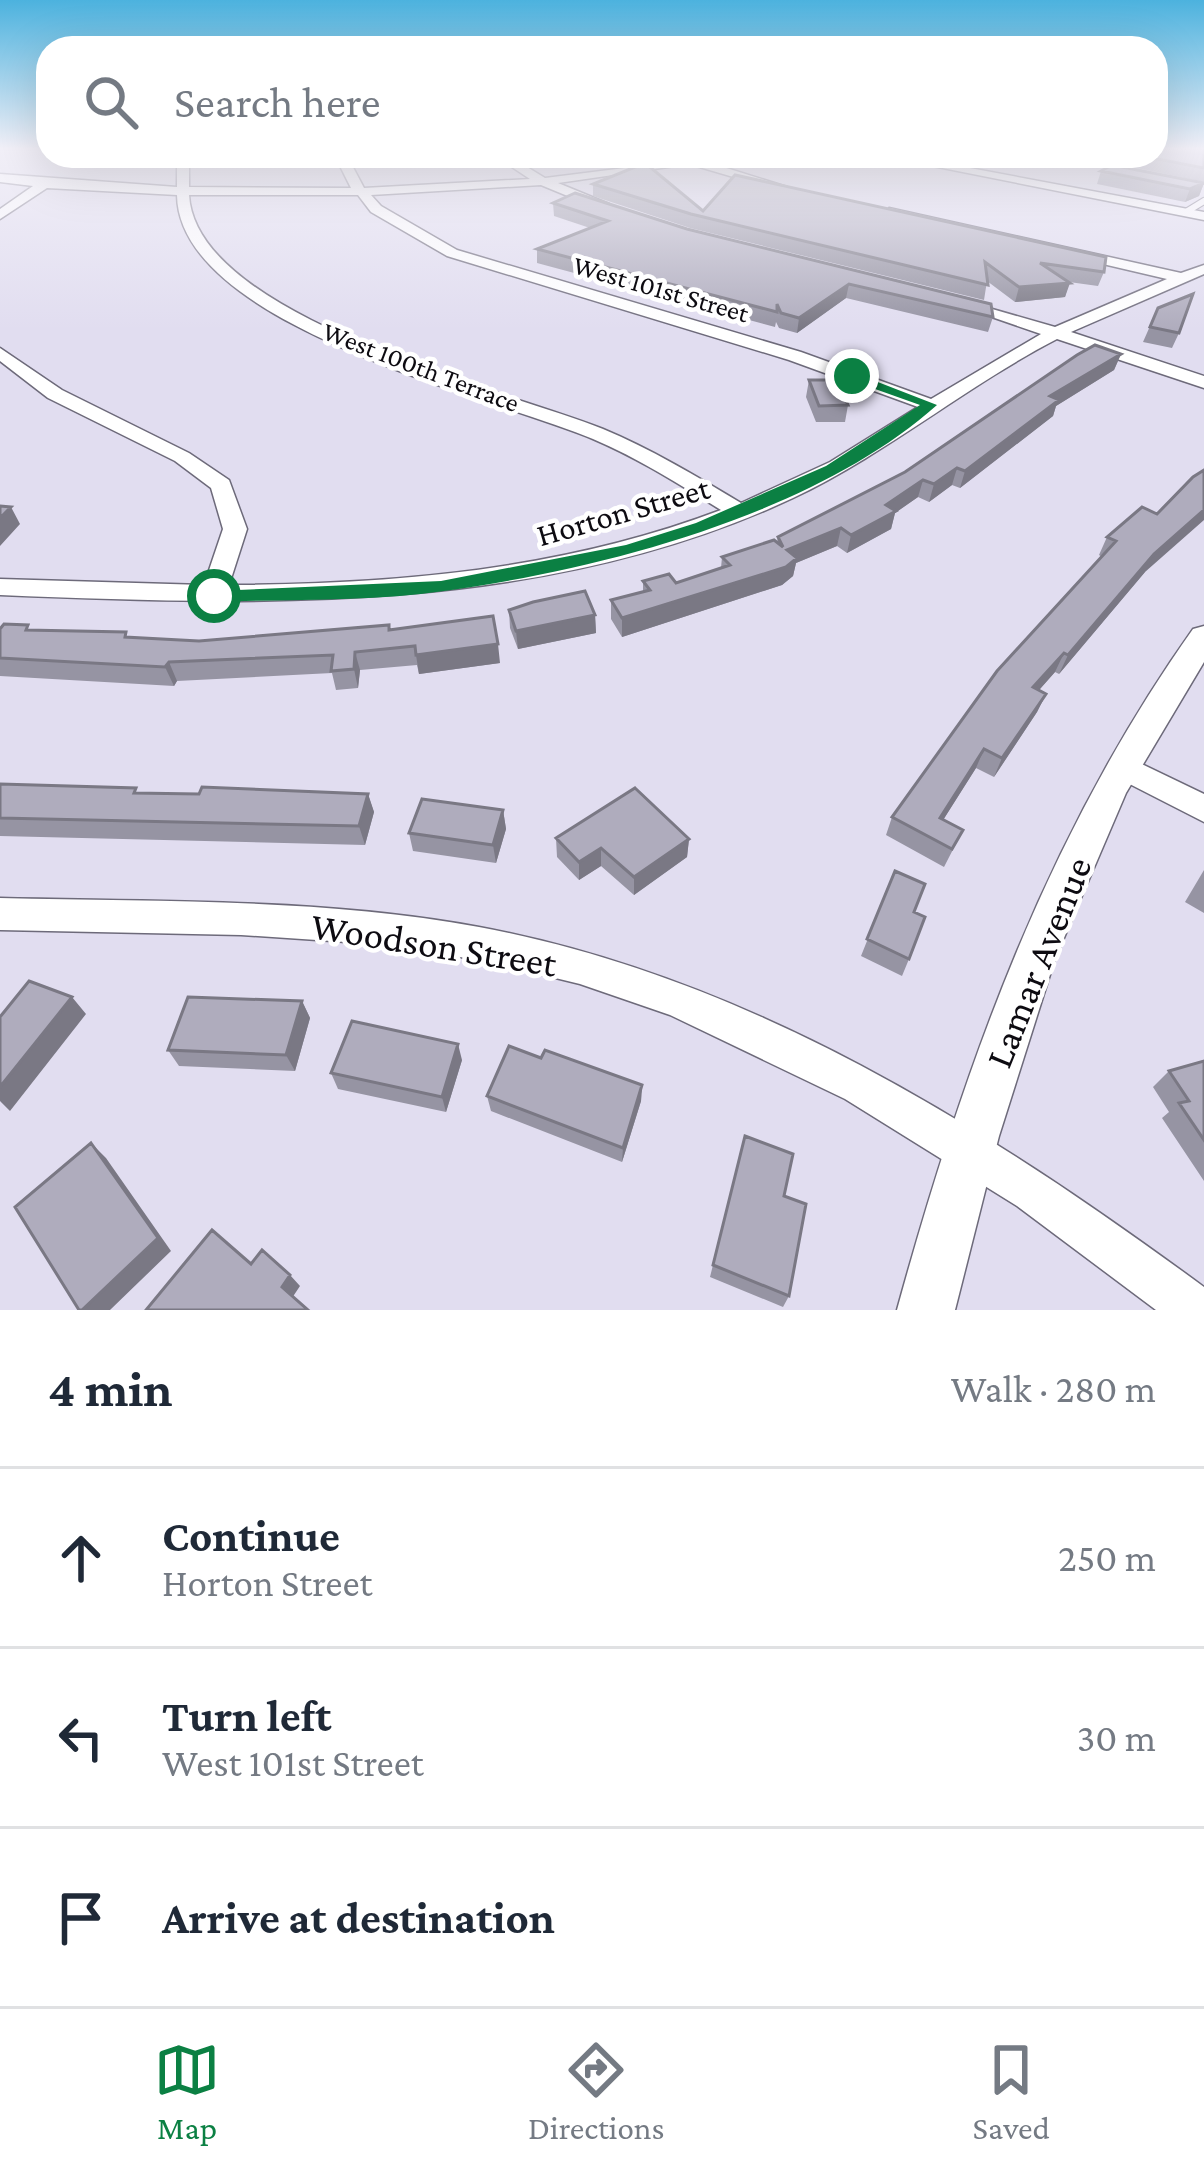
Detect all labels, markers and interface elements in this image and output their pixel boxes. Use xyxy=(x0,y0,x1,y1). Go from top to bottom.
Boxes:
search box xyxy=(36,36,1168,168)
icon: search xyxy=(78,69,144,135)
text: Search here xyxy=(174,77,381,127)
street label: West 101st Street xyxy=(570,250,753,329)
street label: West 100th Terrace xyxy=(319,316,523,418)
route end xyxy=(825,349,879,403)
street label: Horton Street xyxy=(532,468,715,553)
route start xyxy=(187,569,241,623)
street label: Lamar Avenue xyxy=(976,851,1100,1073)
street label: Woodson Street xyxy=(308,903,561,985)
text: 4 min xyxy=(48,1360,173,1417)
text: Walk · 280 m xyxy=(951,1367,1156,1410)
text: Continue xyxy=(162,1511,340,1561)
icon: ahead xyxy=(48,1525,114,1591)
text: 250 m xyxy=(1058,1536,1156,1579)
text: Horton Street xyxy=(162,1561,372,1604)
text: Turn left xyxy=(162,1691,331,1741)
icon: left xyxy=(48,1705,114,1771)
text: 30 m xyxy=(1077,1716,1156,1759)
text: West 101st Street xyxy=(162,1741,424,1784)
icon: arrive xyxy=(48,1885,114,1951)
text: Arrive at destination xyxy=(162,1893,555,1943)
tab: Map xyxy=(154,2037,220,2146)
tab: Directions xyxy=(528,2037,665,2146)
tab: Saved xyxy=(973,2037,1050,2146)

